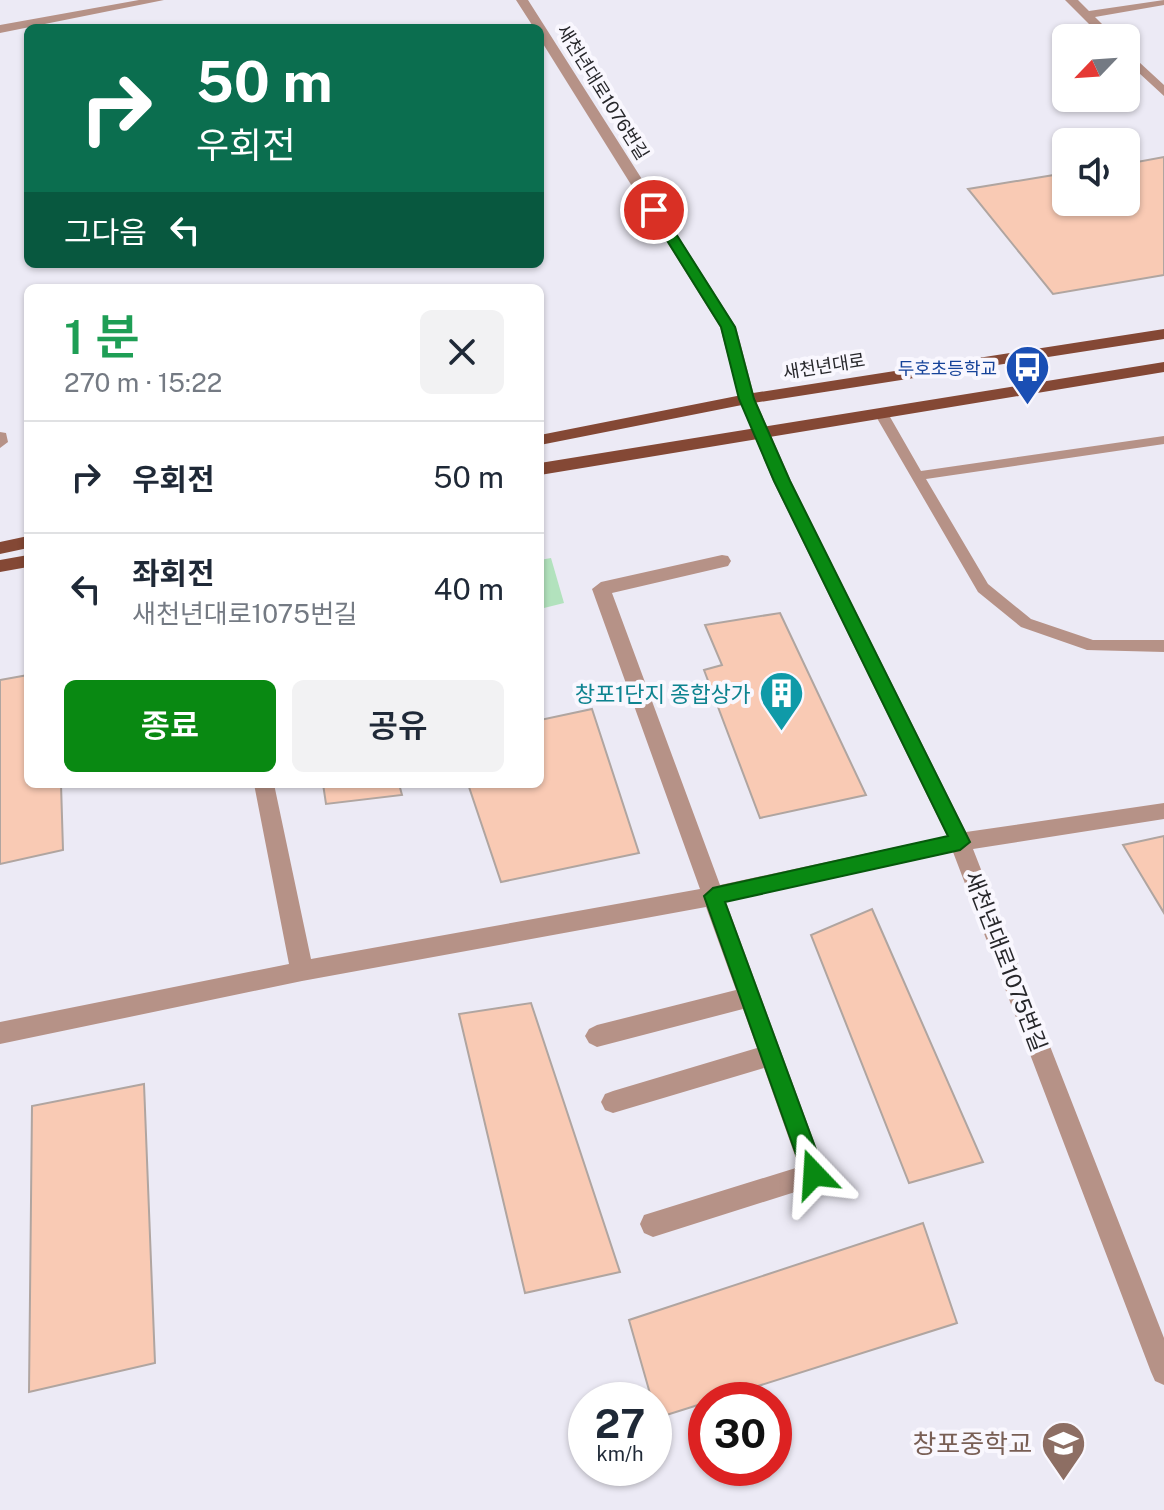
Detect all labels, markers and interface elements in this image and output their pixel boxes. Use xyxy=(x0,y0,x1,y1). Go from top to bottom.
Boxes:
street label: 새천년대로1076번길 xyxy=(553,20,653,164)
north arrow xyxy=(1052,24,1140,112)
map controls xyxy=(1052,24,1140,216)
text: 50 m xyxy=(196,49,333,115)
icon: right xyxy=(64,56,168,160)
text: 우회전 xyxy=(196,124,295,166)
button: sound xyxy=(1052,128,1140,216)
pin xyxy=(620,176,688,244)
icon: arrive xyxy=(632,188,676,232)
icon: left xyxy=(163,208,207,252)
text: 그다음 xyxy=(64,214,147,250)
text: 1 분 xyxy=(64,308,139,365)
button: close xyxy=(420,310,504,394)
bus stop icon: 두호초등학교 xyxy=(1004,344,1052,407)
street label: 새천년대로 xyxy=(781,349,867,383)
place label: 두호초등학교 xyxy=(898,358,997,379)
text: 270 m · 15:22 xyxy=(64,367,222,398)
icon: right xyxy=(64,455,108,499)
text: 50 m xyxy=(433,459,504,495)
text: 우회전 xyxy=(132,461,215,497)
text: 좌회전 xyxy=(132,555,215,591)
icon: left xyxy=(64,567,108,611)
text: 40 m xyxy=(434,571,504,607)
text: 새천년대로1075번길 xyxy=(132,598,358,629)
building icon: 창포1단지 종합상가 xyxy=(758,670,806,733)
button: 종료 xyxy=(64,680,276,772)
button: 공유 xyxy=(292,680,504,772)
place label: 창포1단지 종합상가 xyxy=(575,681,751,707)
street label: 새천년대로1075번길 xyxy=(960,867,1052,1055)
position arrow xyxy=(772,1132,856,1216)
speed limit sign: 30 xyxy=(688,1382,792,1486)
text: 27 xyxy=(595,1400,645,1447)
school or university icon: 창포중학교 xyxy=(1039,1419,1087,1482)
place label: 창포중학교 xyxy=(912,1428,1032,1459)
text: km/h xyxy=(596,1442,644,1466)

